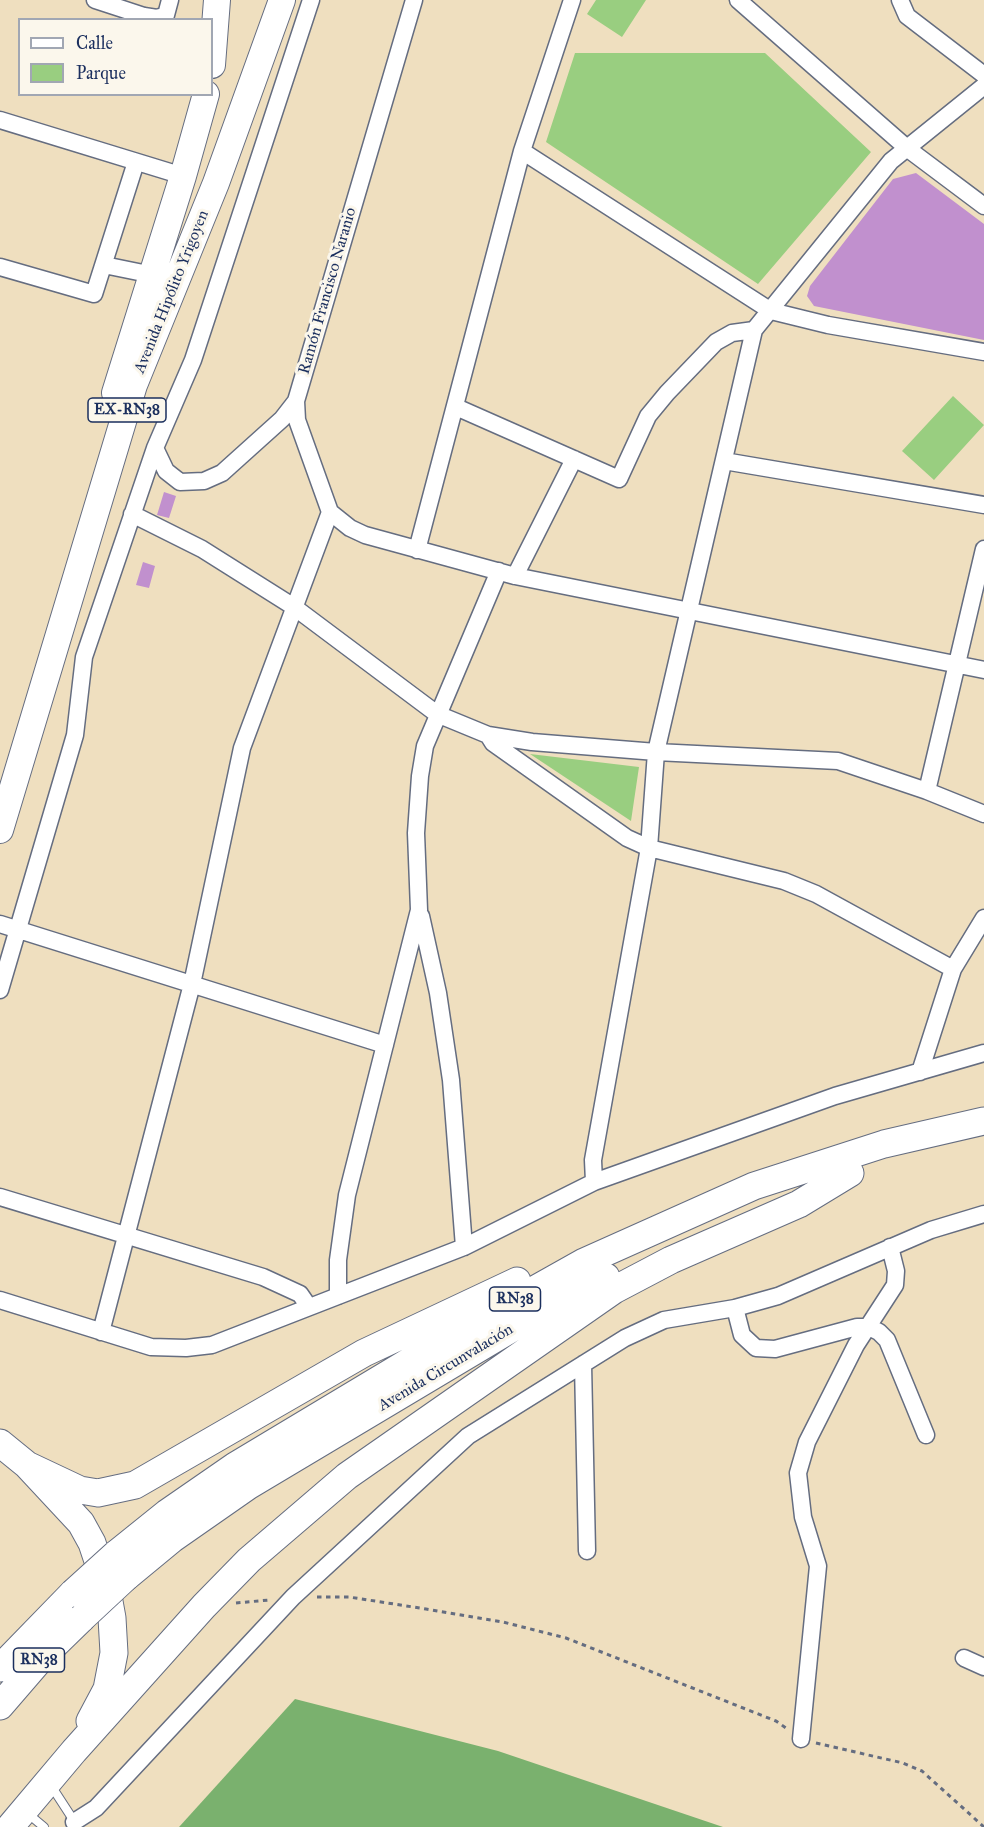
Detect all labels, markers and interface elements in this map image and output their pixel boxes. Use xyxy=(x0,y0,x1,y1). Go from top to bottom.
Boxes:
legend xyxy=(18,18,213,96)
text: Calle xyxy=(76,32,113,54)
text: Parque xyxy=(76,62,126,84)
street label: Ramón Francisco Naranio xyxy=(295,205,361,377)
street label: Avenida Hipólito Yrigoyen xyxy=(131,208,213,376)
road number: EX-RN38 xyxy=(88,398,166,422)
road number: RN38 xyxy=(490,1287,540,1311)
street label: Avenida Circunvalación xyxy=(375,1320,517,1416)
road number: RN38 xyxy=(14,1648,64,1672)

